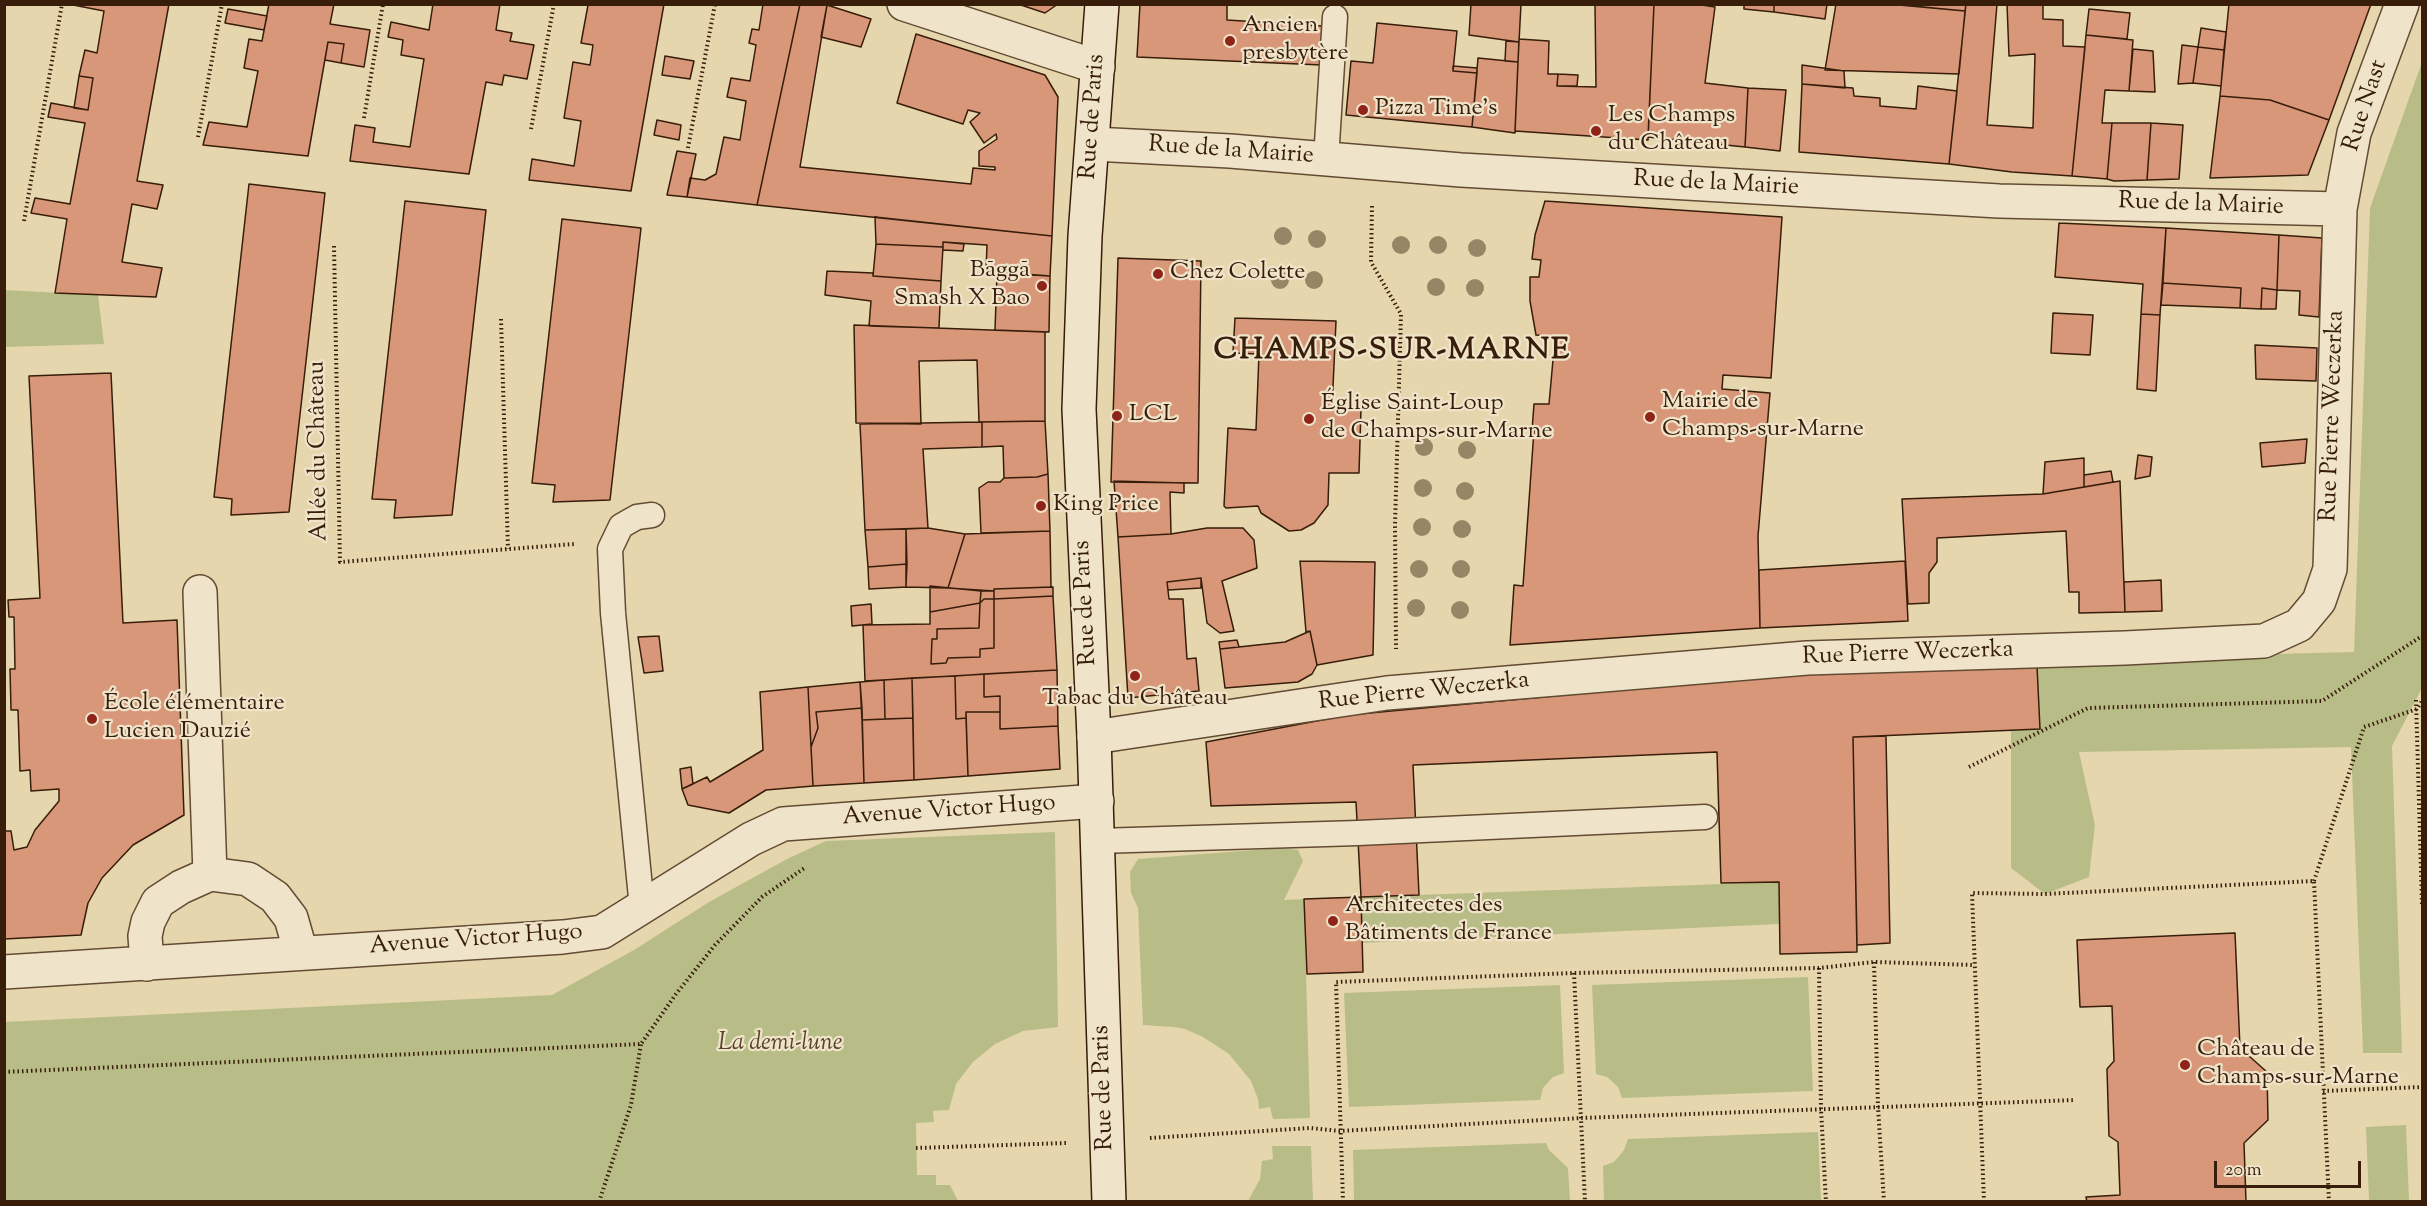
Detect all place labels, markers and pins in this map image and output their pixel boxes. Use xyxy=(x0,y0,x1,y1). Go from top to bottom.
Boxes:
place label: Ancien presbytère xyxy=(1242,13,1349,69)
marker: Ancien presbytère xyxy=(1223,34,1237,48)
place label: Pizza Time's xyxy=(1375,96,1497,124)
marker: Pizza Time's xyxy=(1356,103,1370,117)
place label: Les Champs du Château xyxy=(1608,103,1735,159)
marker: Les Champs du Château xyxy=(1589,124,1603,138)
place label: Bāggā Smash X Bao xyxy=(894,258,1030,314)
place label: Chez Colette xyxy=(1170,260,1305,288)
marker: Chez Colette xyxy=(1151,267,1165,281)
marker: Bāggā Smash X Bao xyxy=(1035,279,1049,293)
place label: Mairie de Champs-sur-Marne xyxy=(1662,389,1864,445)
place label: Église Saint-Loup de Champs-sur-Marne xyxy=(1321,391,1553,447)
place label: LCL xyxy=(1129,402,1177,430)
marker: LCL xyxy=(1110,409,1124,423)
marker: Mairie de Champs-sur-Marne xyxy=(1643,410,1657,424)
marker: Église Saint-Loup de Champs-sur-Marne xyxy=(1302,412,1316,426)
place label: King Price xyxy=(1053,492,1159,520)
marker: King Price xyxy=(1034,499,1048,513)
marker: Tabac du Château xyxy=(1128,669,1142,683)
place label: Tabac du Château xyxy=(1042,686,1228,714)
place label: École élémentaire Lucien Dauzié xyxy=(104,691,285,747)
marker: École élémentaire Lucien Dauzié xyxy=(85,712,99,726)
place label: Architectes des Bâtiments de France xyxy=(1345,893,1552,949)
marker: Architectes des Bâtiments de France xyxy=(1326,914,1340,928)
place label: Château de Champs-sur-Marne xyxy=(2197,1037,2399,1093)
marker: Château de Champs-sur-Marne xyxy=(2178,1058,2192,1072)

